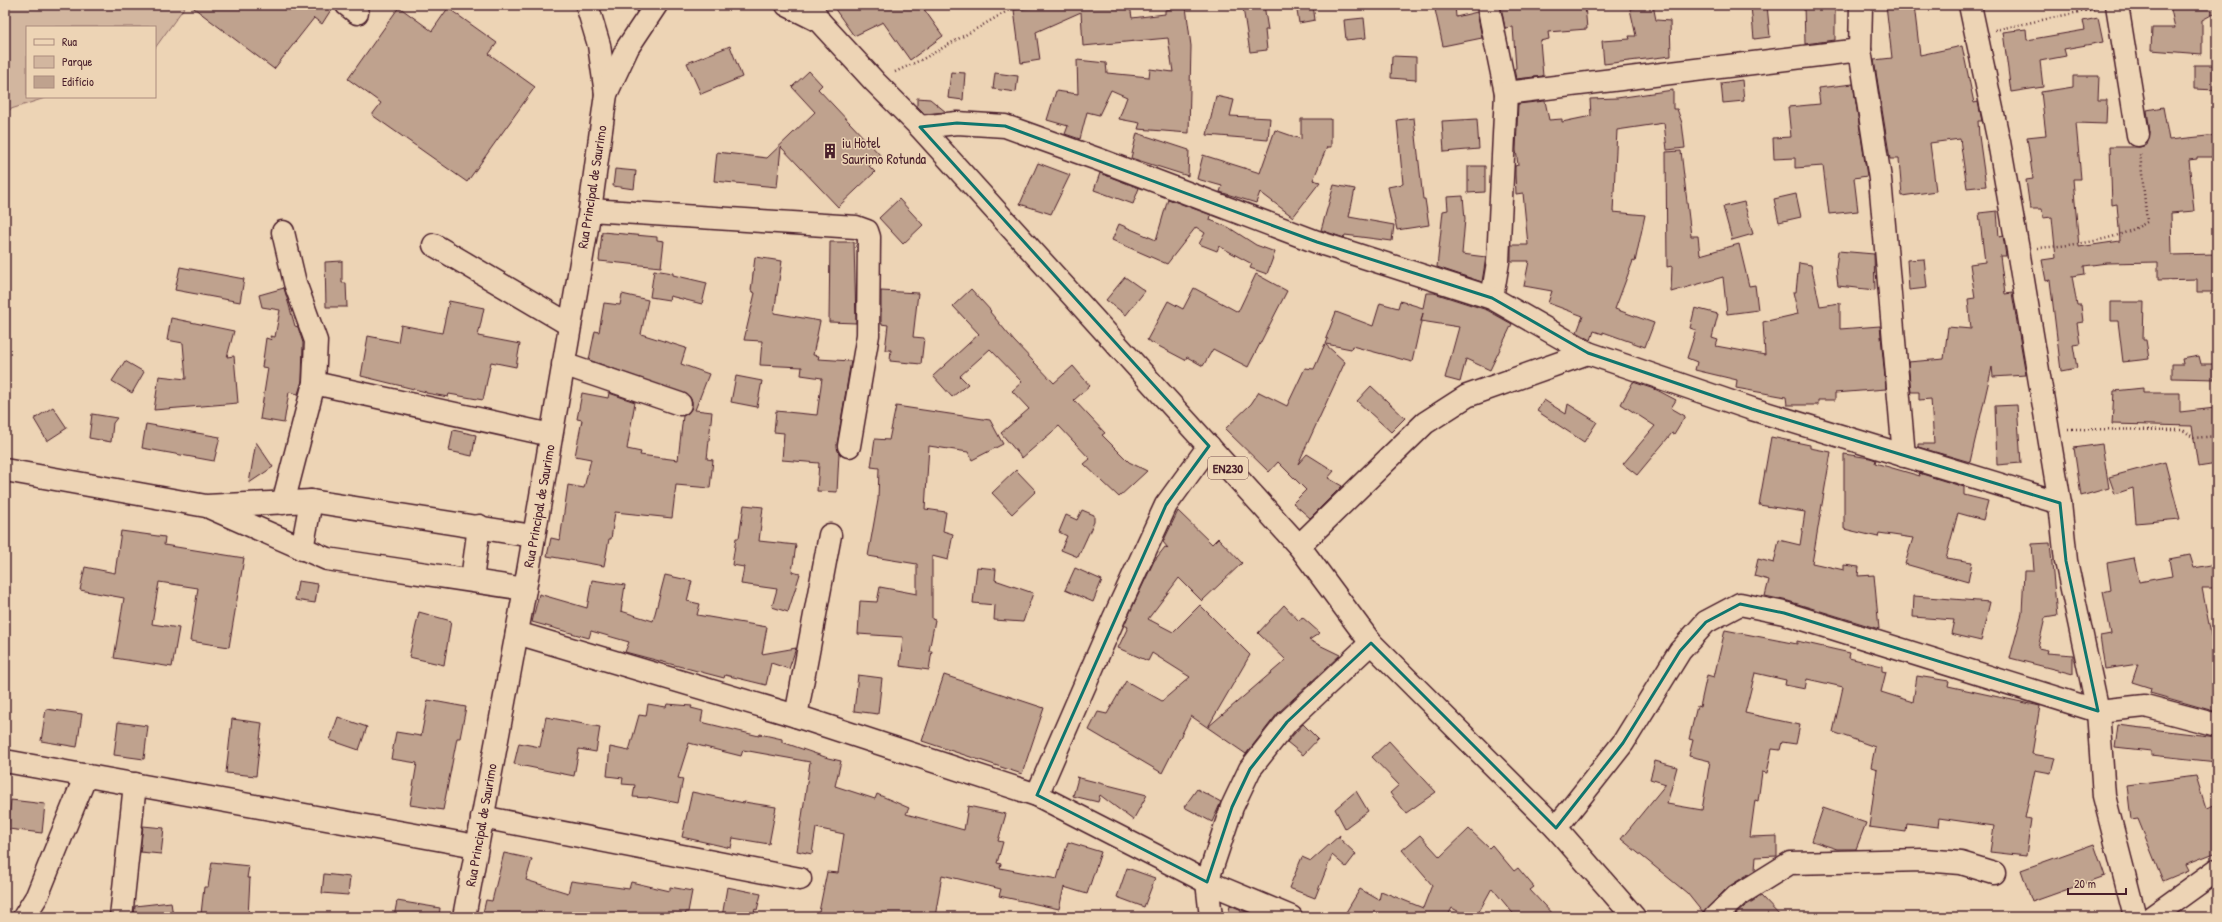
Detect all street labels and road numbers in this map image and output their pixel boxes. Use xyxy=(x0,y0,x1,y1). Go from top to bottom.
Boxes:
street label: Rua Principal de Saurimo xyxy=(572,124,612,250)
street label: Rua Principal de Saurimo xyxy=(518,443,560,569)
road number: EN230 xyxy=(1208,457,1248,479)
street label: Rua Principal de Saurimo xyxy=(460,762,502,888)

